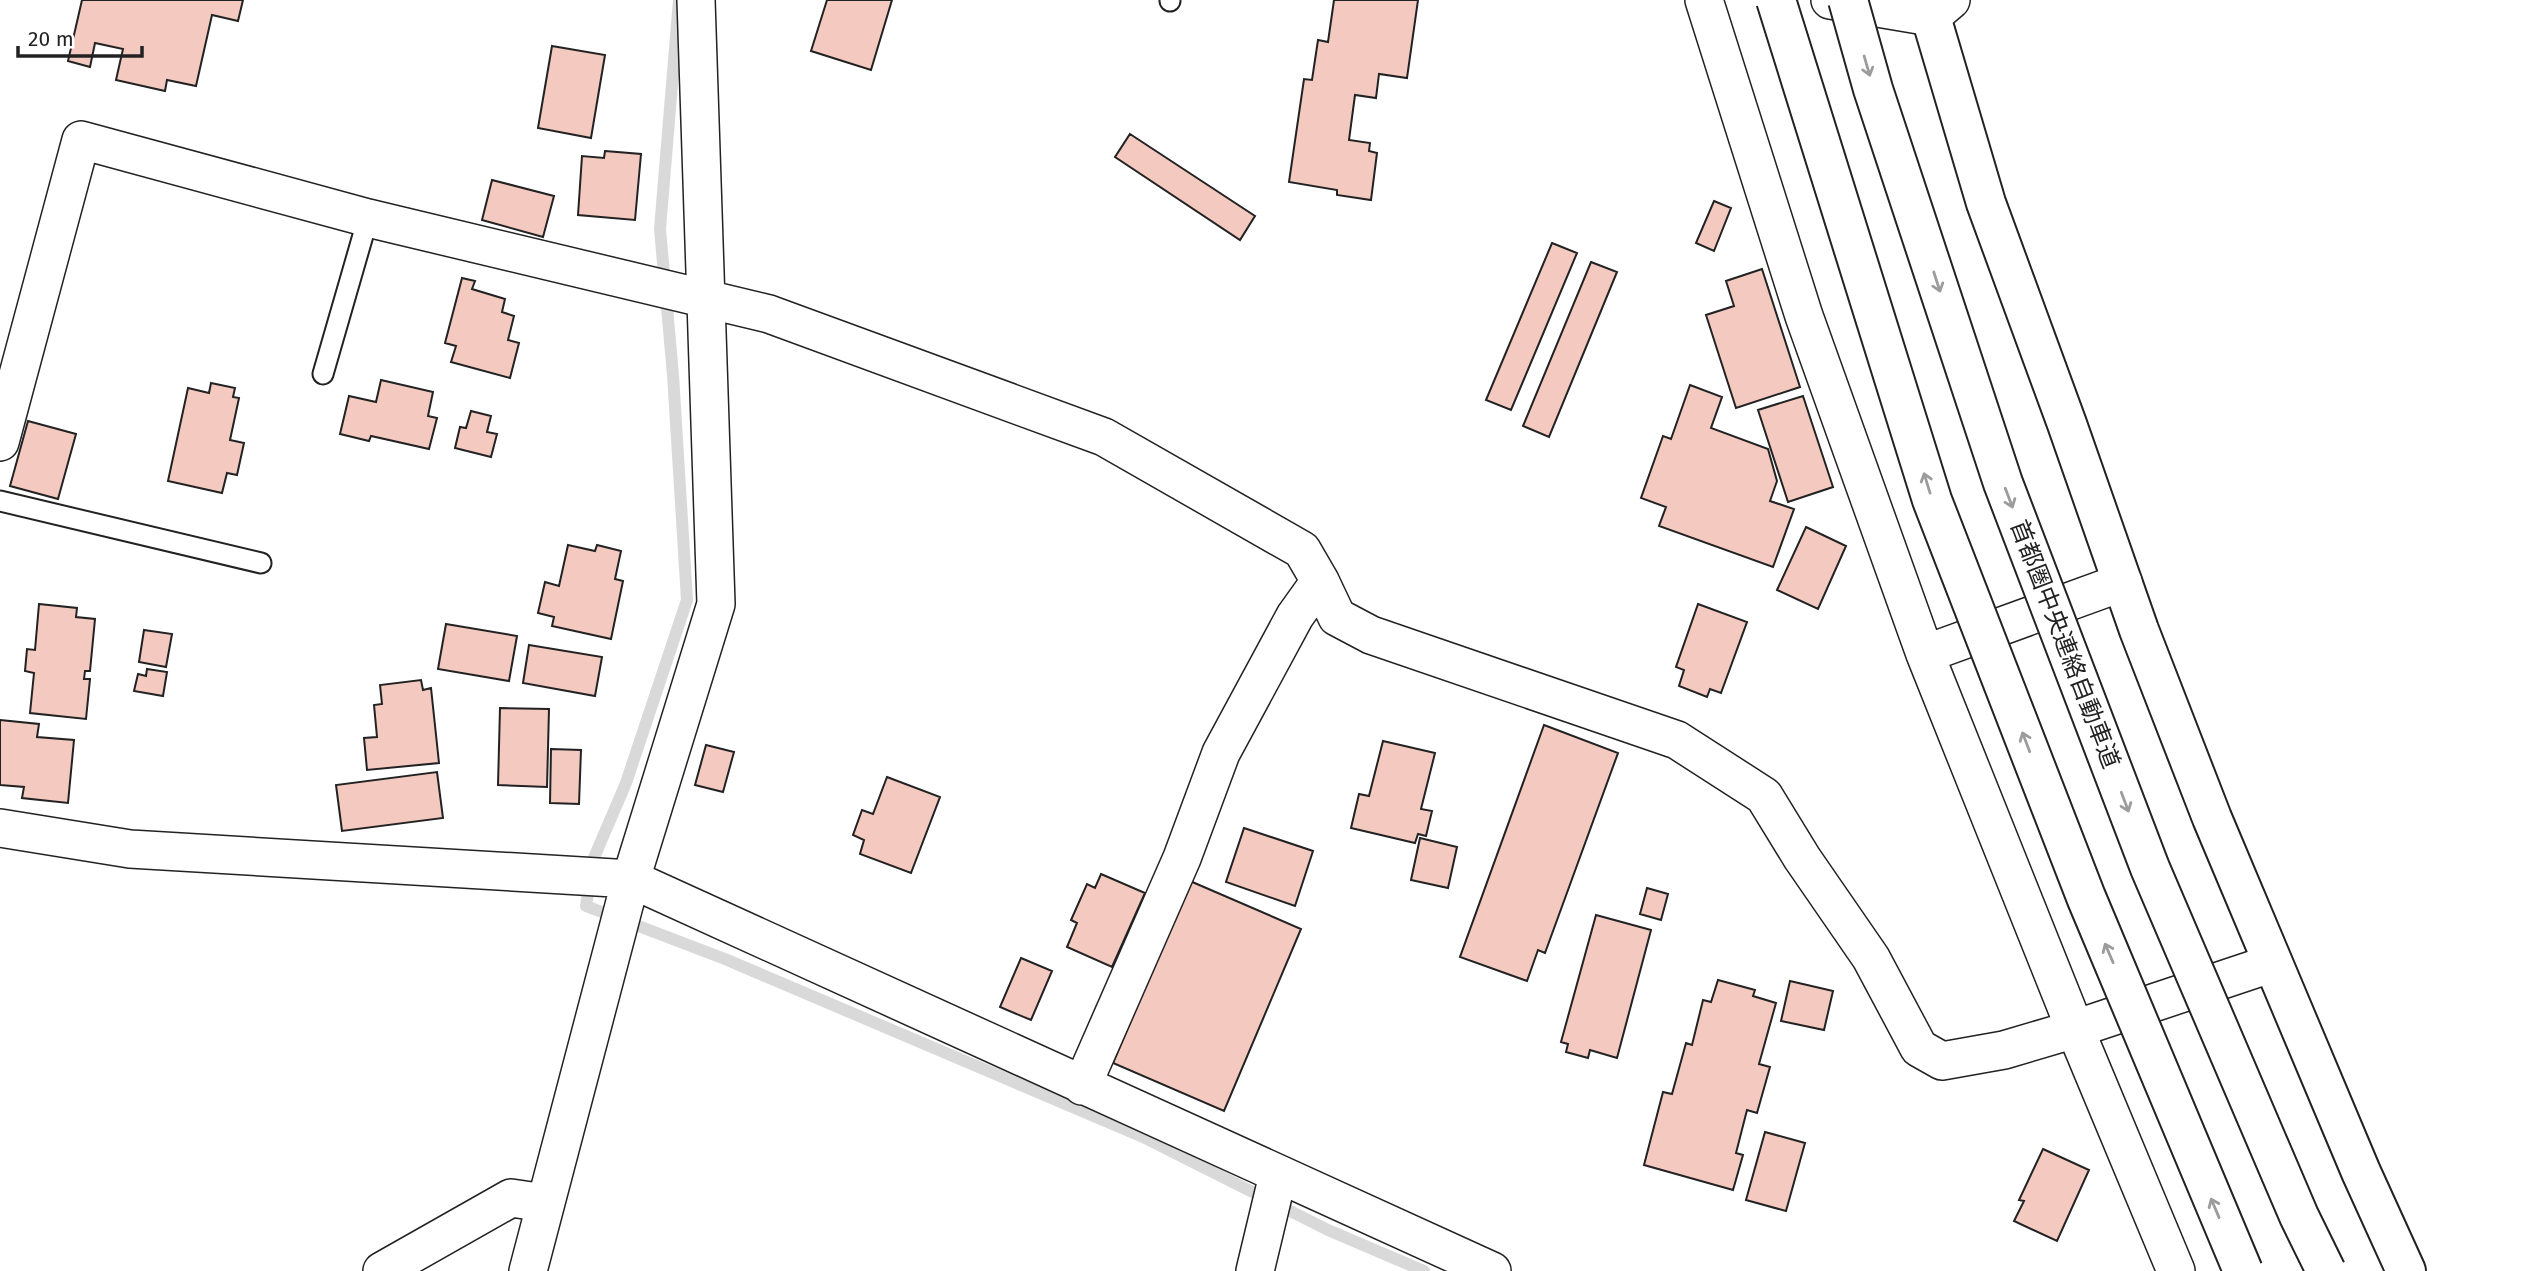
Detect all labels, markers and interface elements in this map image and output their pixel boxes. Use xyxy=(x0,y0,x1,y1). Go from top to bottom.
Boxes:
scale bar xyxy=(18,14,142,58)
text: 20 m xyxy=(28,26,74,52)
one-way arrow xyxy=(1861,54,1874,76)
one-way arrow xyxy=(1931,271,1944,293)
one-way arrow xyxy=(1920,473,1932,495)
one-way arrow xyxy=(2004,486,2016,508)
street label: 首都圏中央連絡自動車道 xyxy=(2005,516,2125,772)
one-way arrow xyxy=(2018,731,2031,753)
one-way arrow xyxy=(2120,790,2132,812)
one-way arrow xyxy=(2102,943,2115,965)
one-way arrow xyxy=(2208,1198,2221,1220)

